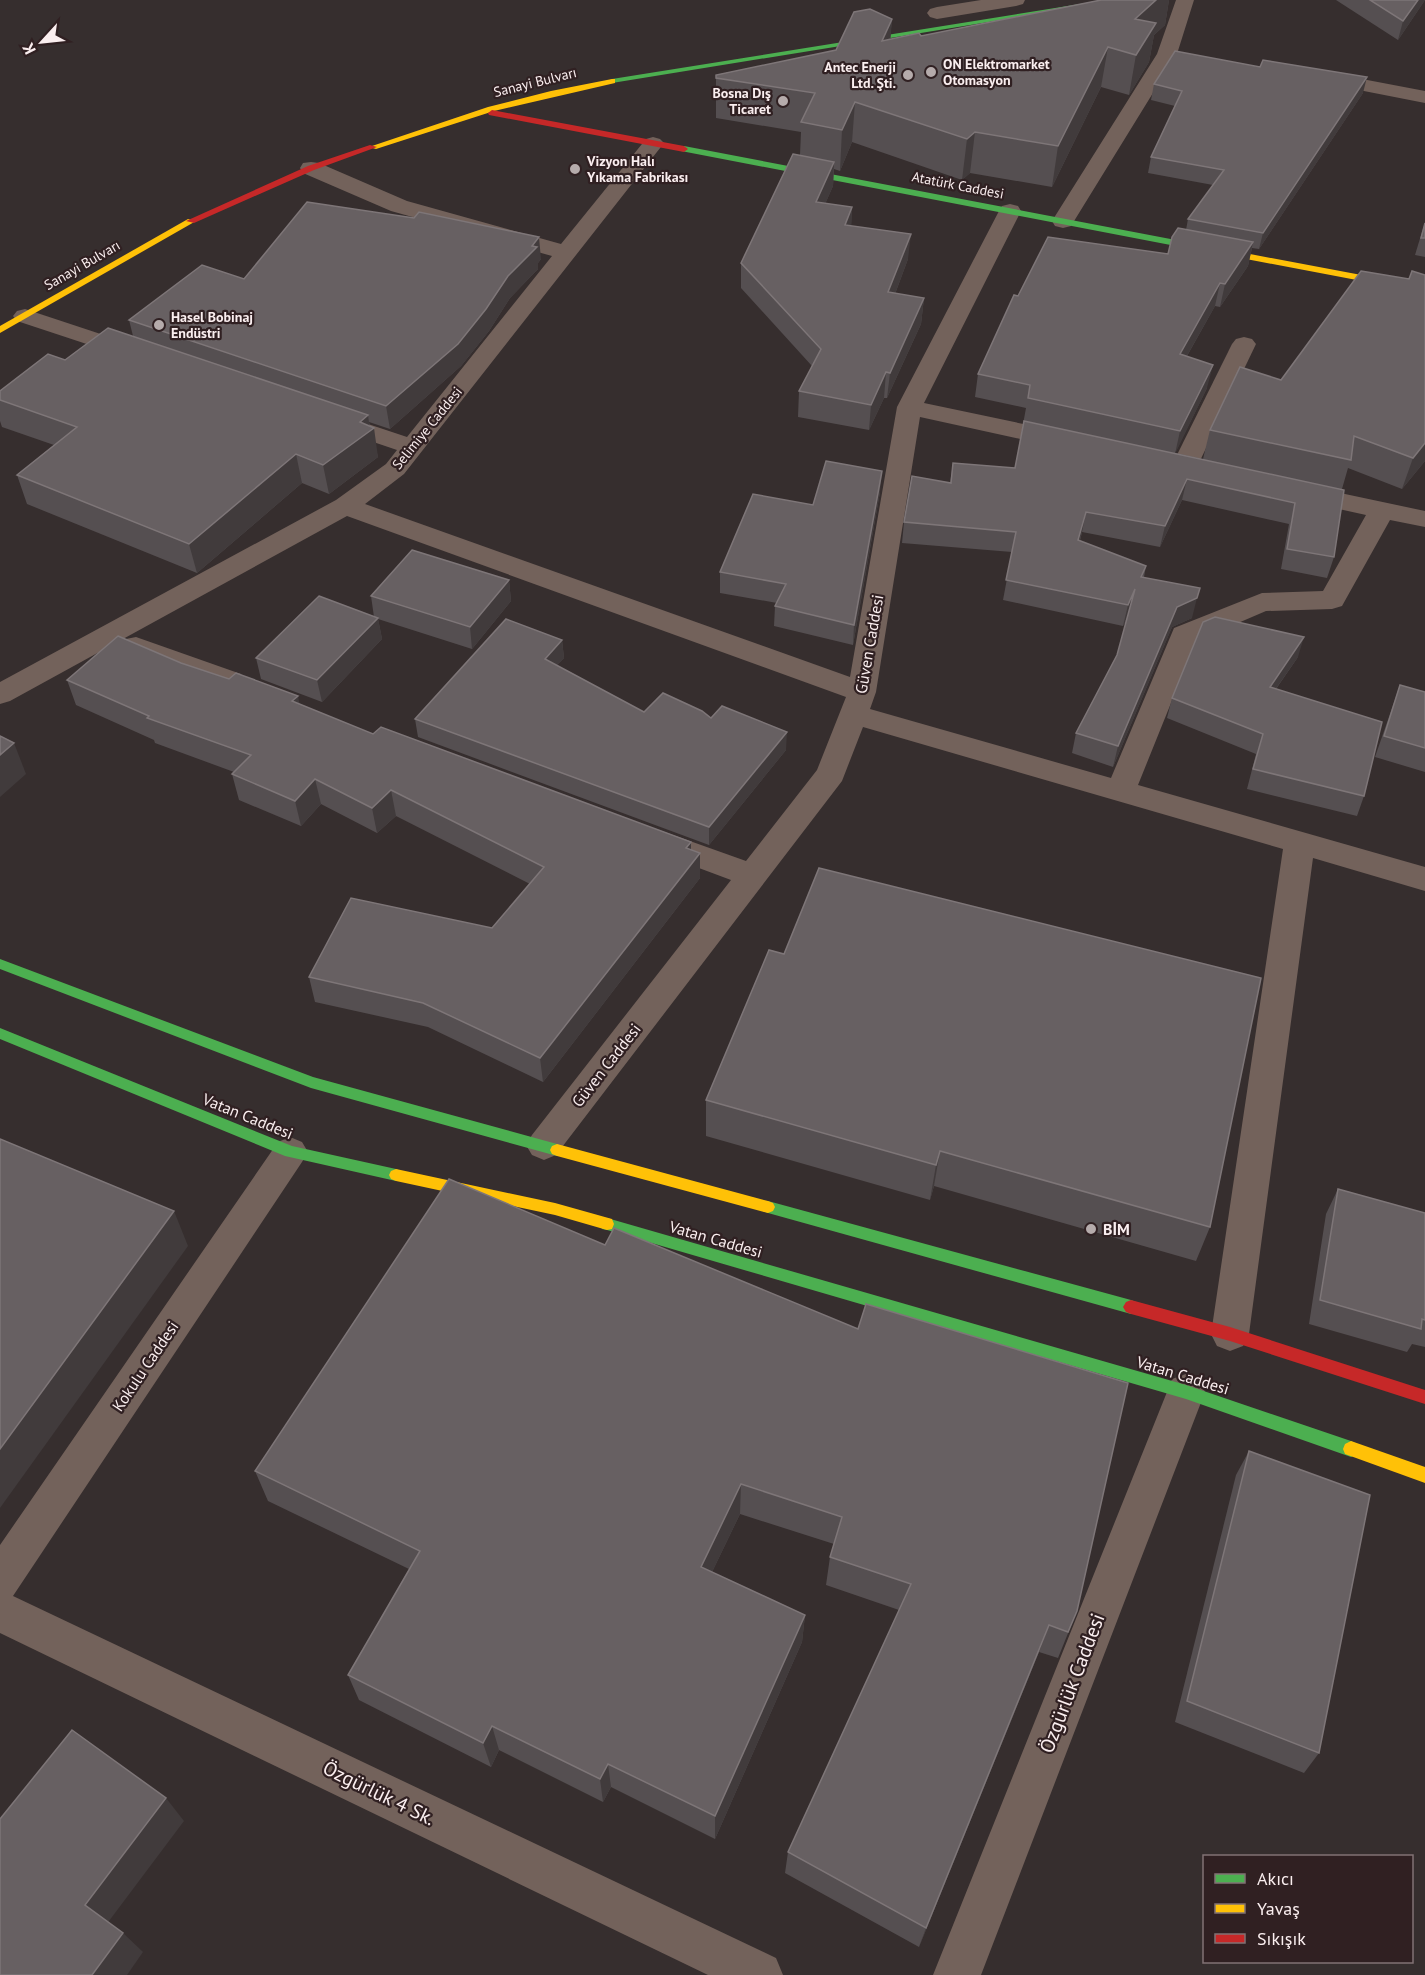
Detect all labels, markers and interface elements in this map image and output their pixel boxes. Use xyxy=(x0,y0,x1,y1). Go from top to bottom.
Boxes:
north arrow xyxy=(12,12,72,72)
text: K xyxy=(17,40,40,58)
place label: ON Elektromarket Otomasyon xyxy=(943,55,1050,89)
place label: Antec Enerji Ltd. Şti. xyxy=(824,58,896,92)
street label: Sanayi Bulvarı xyxy=(492,63,578,101)
marker: ON Elektromarket Otomasyon xyxy=(924,65,938,79)
marker: Antec Enerji Ltd. Şti. xyxy=(901,68,915,82)
place label: Bosna Dış Ticaret xyxy=(712,84,771,118)
marker: Bosna Dış Ticaret xyxy=(776,94,790,108)
place label: Vizyon Halı Yıkama Fabrikası xyxy=(586,152,688,186)
marker: Vizyon Halı Yıkama Fabrikası xyxy=(568,162,582,176)
street label: Atatürk Caddesi xyxy=(910,167,1006,203)
street label: Sanayi Bulvarı xyxy=(41,236,123,294)
place label: Hasel Bobinaj Endüstri xyxy=(171,308,253,342)
marker: Hasel Bobinaj Endüstri xyxy=(152,318,166,332)
street label: Selimiye Caddesi xyxy=(388,383,466,473)
street label: Güven Caddesi xyxy=(850,593,888,695)
street label: Güven Caddesi xyxy=(567,1019,645,1111)
street label: Vatan Caddesi xyxy=(199,1088,296,1143)
street label: Vatan Caddesi xyxy=(666,1216,765,1262)
place label: BİM xyxy=(1103,1219,1130,1239)
marker: BİM xyxy=(1084,1222,1098,1236)
street label: Kokulu Caddesi xyxy=(107,1317,183,1415)
street label: Vatan Caddesi xyxy=(1133,1351,1232,1399)
street label: Özgürlük Caddesi xyxy=(1033,1609,1111,1757)
street label: Özgürlük 4 Sk. xyxy=(319,1755,439,1831)
legend xyxy=(1203,1855,1413,1963)
text: Akıcı xyxy=(1257,1867,1294,1890)
text: Yavaş xyxy=(1257,1897,1300,1920)
text: Sıkışık xyxy=(1257,1927,1306,1950)

